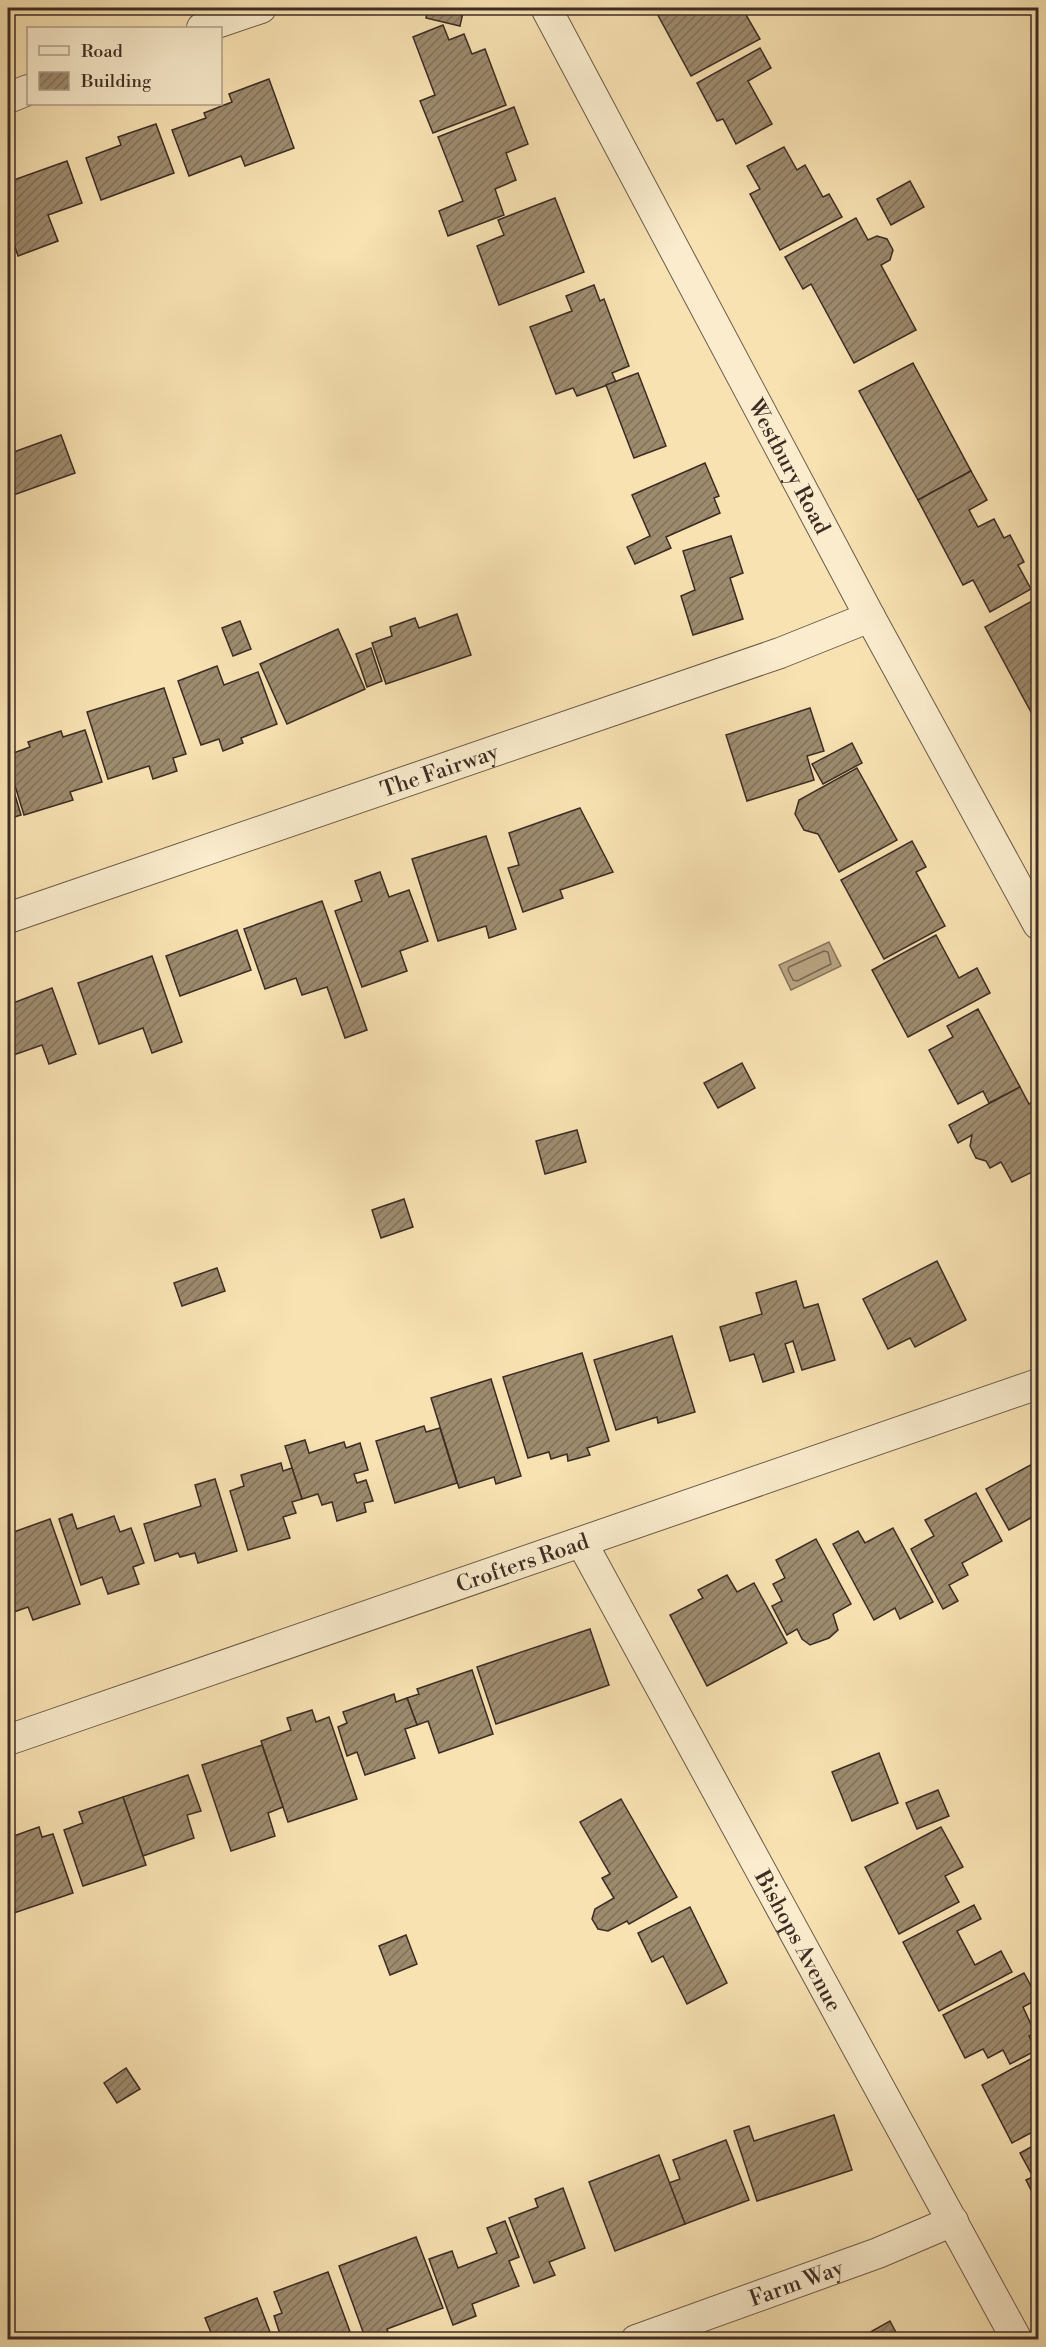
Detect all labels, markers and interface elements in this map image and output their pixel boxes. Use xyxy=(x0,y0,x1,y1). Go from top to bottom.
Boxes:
legend xyxy=(27,27,222,105)
text: Road xyxy=(81,40,124,63)
text: Building xyxy=(80,70,152,93)
street label: Westbury Road xyxy=(741,394,836,540)
street label: The Fairway xyxy=(377,739,502,804)
street label: Crofters Road xyxy=(453,1528,593,1599)
street label: Bishops Avenue xyxy=(748,1865,847,2017)
street label: Farm Way xyxy=(746,2254,848,2313)

